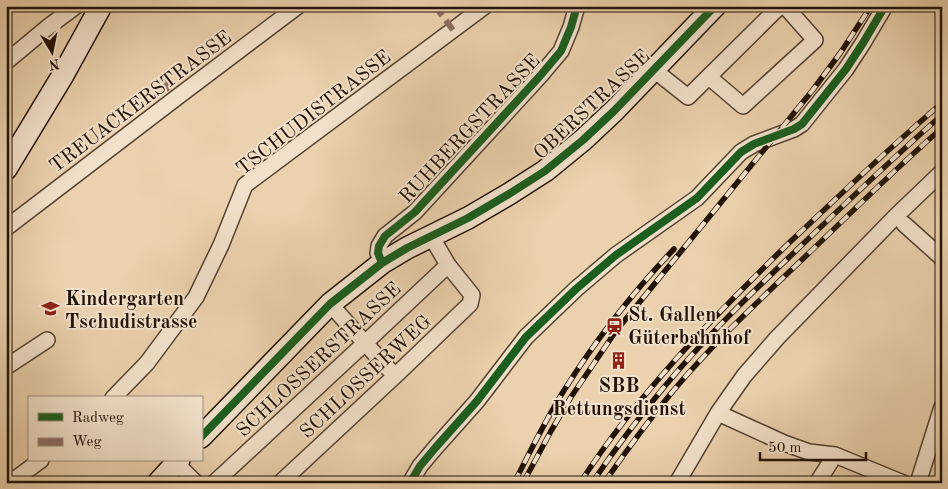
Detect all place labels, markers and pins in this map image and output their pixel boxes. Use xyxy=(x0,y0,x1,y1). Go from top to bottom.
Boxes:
place label: Kindergarten Tschudistrasse xyxy=(65,290,198,333)
school or university icon: Kindergarten Tschudistrasse xyxy=(41,299,61,319)
place label: St. Gallen Güterbahnhof xyxy=(628,306,752,349)
station icon: St. Gallen Güterbahnhof xyxy=(604,316,624,336)
building icon: SBB Rettungsdienst xyxy=(609,351,629,371)
place label: SBB Rettungsdienst xyxy=(552,377,686,420)

